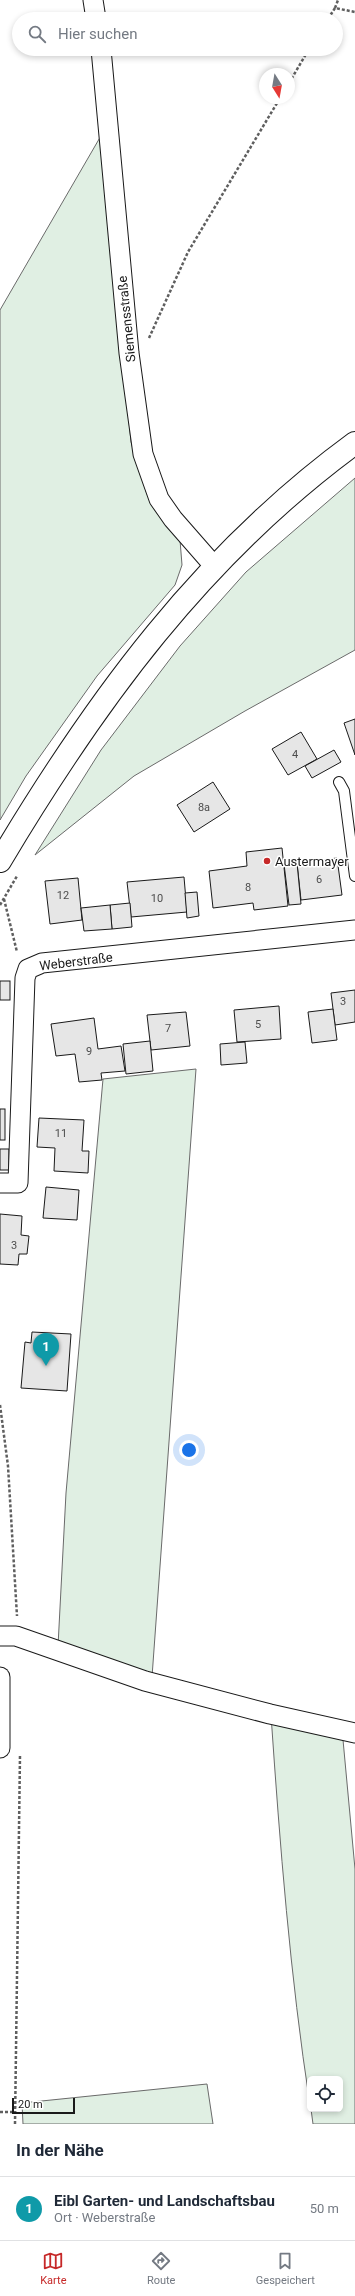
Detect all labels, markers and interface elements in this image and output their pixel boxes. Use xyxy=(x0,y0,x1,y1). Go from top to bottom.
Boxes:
search box xyxy=(12,12,343,56)
icon: search xyxy=(26,23,48,45)
text: Hier suchen xyxy=(58,25,137,43)
north arrow xyxy=(259,68,295,104)
street label: Siemensstraße xyxy=(114,275,138,363)
house number: 4 xyxy=(292,748,298,761)
house number: 8a xyxy=(198,801,210,814)
place label: Austermayer xyxy=(275,854,349,869)
marker: Austermayer xyxy=(262,856,272,866)
house number: 6 xyxy=(316,873,322,886)
house number: 8 xyxy=(245,881,251,894)
house number: 12 xyxy=(57,889,69,902)
house number: 10 xyxy=(151,892,163,905)
street label: Weberstraße xyxy=(39,950,114,973)
house number: 3 xyxy=(340,995,346,1008)
house number: 5 xyxy=(255,1018,261,1031)
house number: 7 xyxy=(165,1022,171,1035)
house number: 9 xyxy=(86,1045,92,1058)
house number: 11 xyxy=(55,1127,67,1140)
house number: 3 xyxy=(11,1239,17,1252)
pin: 1 xyxy=(33,1333,59,1366)
your location xyxy=(179,1440,199,1460)
map controls xyxy=(307,2076,343,2112)
button: locate xyxy=(307,2076,343,2112)
scale bar xyxy=(12,2096,75,2115)
text: 20 m xyxy=(18,2098,43,2111)
text: In der Nähe xyxy=(16,2140,104,2160)
text: Eibl Garten- und Landschaftsbau xyxy=(54,2192,275,2210)
text: 1 xyxy=(25,2201,33,2216)
text: 50 m xyxy=(310,2201,339,2216)
text: Ort · Weberstraße xyxy=(54,2210,155,2225)
tab: Karte xyxy=(40,2250,67,2287)
tab: Route xyxy=(147,2250,175,2287)
tab: Gespeichert xyxy=(256,2250,315,2287)

